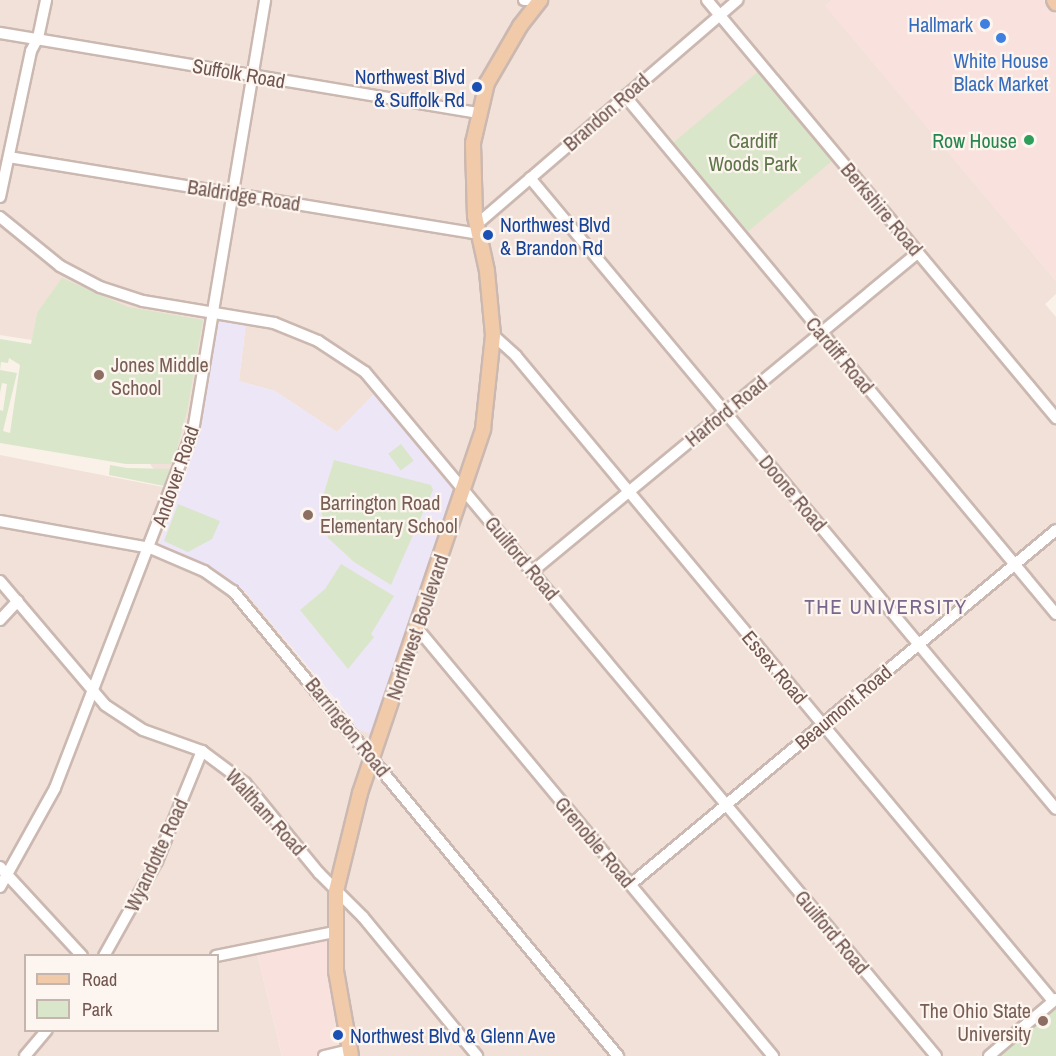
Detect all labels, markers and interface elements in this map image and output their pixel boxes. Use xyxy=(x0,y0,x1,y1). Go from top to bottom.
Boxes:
place label: Hallmark xyxy=(908,12,973,36)
marker: Hallmark xyxy=(978,17,992,31)
marker: White House Black Market xyxy=(994,31,1008,45)
place label: White House Black Market xyxy=(954,48,1048,95)
street label: Suffolk Road xyxy=(191,53,287,93)
place label: Northwest Blvd & Suffolk Rd xyxy=(355,64,465,111)
street label: Brandon Road xyxy=(558,68,654,156)
marker: Northwest Blvd & Suffolk Rd xyxy=(470,80,484,94)
park label: Cardiff Woods Park xyxy=(708,128,798,175)
place label: Row House xyxy=(932,128,1017,152)
marker: Row House xyxy=(1022,133,1036,147)
street label: Berkshire Road xyxy=(836,158,928,260)
street label: Baldridge Road xyxy=(186,174,302,216)
place label: Northwest Blvd & Brandon Rd xyxy=(500,212,610,259)
marker: Northwest Blvd & Brandon Rd xyxy=(481,228,495,242)
street label: Cardiff Road xyxy=(801,312,879,398)
place label: Jones Middle School xyxy=(111,352,209,399)
marker: Jones Middle School xyxy=(92,368,106,382)
street label: Harford Road xyxy=(680,371,772,451)
street label: Andover Road xyxy=(147,423,203,529)
street label: Doone Road xyxy=(754,450,832,536)
place label: Barrington Road Elementary School xyxy=(320,491,458,538)
marker: Barrington Road Elementary School xyxy=(301,508,315,522)
street label: Guilford Road xyxy=(480,511,564,605)
street label: Northwest Boulevard xyxy=(381,551,453,703)
district label: THE UNIVERSITY xyxy=(804,594,968,620)
street label: Essex Road xyxy=(737,625,813,709)
street label: Beaumont Road xyxy=(790,660,896,754)
street label: Barrington Road xyxy=(301,673,395,781)
street label: Waltham Road xyxy=(221,764,311,860)
street label: Grenoble Road xyxy=(550,792,640,892)
street label: Wyandotte Road xyxy=(119,795,193,915)
street label: Guilford Road xyxy=(790,885,874,979)
legend xyxy=(24,954,219,1032)
text: Road xyxy=(82,967,117,992)
text: Park xyxy=(82,997,112,1022)
place label: The Ohio State University xyxy=(920,998,1031,1045)
marker: The Ohio State University xyxy=(1036,1014,1050,1028)
place label: Northwest Blvd & Glenn Ave xyxy=(350,1023,557,1047)
marker: Northwest Blvd & Glenn Ave xyxy=(331,1028,345,1042)

